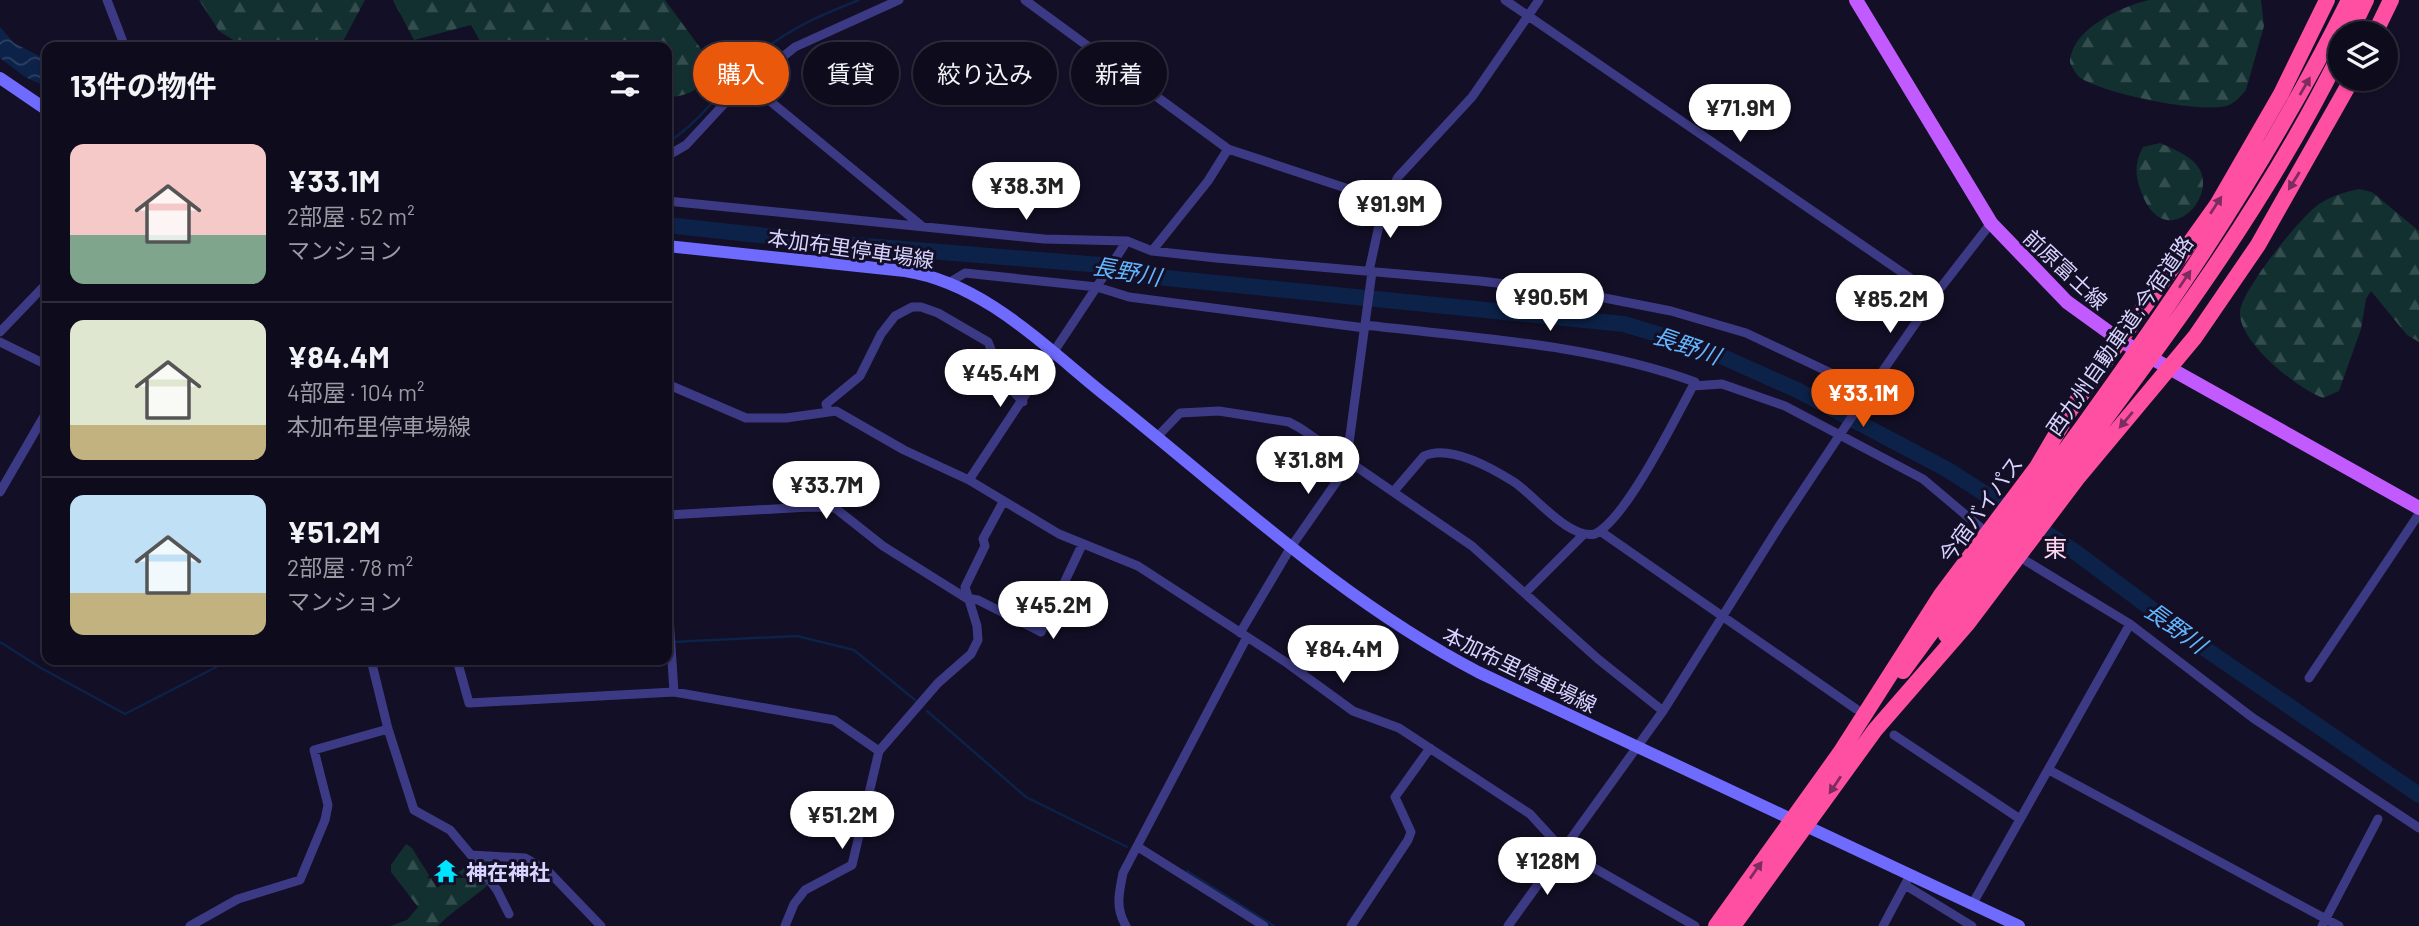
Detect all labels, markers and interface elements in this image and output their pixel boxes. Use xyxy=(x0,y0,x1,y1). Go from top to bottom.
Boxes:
map controls xyxy=(2328,21,2398,91)
button: layers xyxy=(2328,21,2398,91)
chip: 購入 xyxy=(693,42,789,105)
chip: 賃貸 xyxy=(803,42,899,105)
chip: 絞り込み xyxy=(913,42,1057,105)
chip: 新着 xyxy=(1071,42,1167,105)
icon: filters xyxy=(606,65,644,103)
text: 13件の物件 xyxy=(70,67,217,103)
one-way arrow xyxy=(2299,77,2311,96)
pin: ¥71.9M xyxy=(1683,85,1797,144)
text: ¥71.9M xyxy=(1705,93,1775,121)
text: ¥33.1M xyxy=(287,162,380,198)
pin: ¥38.3M xyxy=(969,162,1083,222)
text: ¥38.3M xyxy=(988,171,1064,199)
icon: home xyxy=(126,172,210,256)
one-way arrow xyxy=(2288,172,2301,191)
pin: ¥91.9M xyxy=(1333,180,1447,240)
text: ¥91.9M xyxy=(1355,189,1425,217)
one-way arrow xyxy=(2209,196,2223,214)
text: 2部屋 · 52 m² xyxy=(287,202,415,230)
street label: 本加布里停車場線 xyxy=(766,224,936,272)
street label: 前原富士線 xyxy=(2019,224,2113,314)
street label: 西九州自動車道;今宿道路 xyxy=(2041,231,2197,439)
text: マンション xyxy=(287,236,402,264)
water label: 長野川 xyxy=(1091,251,1166,291)
one-way arrow xyxy=(2178,270,2191,289)
pin: ¥90.5M xyxy=(1493,274,1607,333)
pin: ¥85.2M xyxy=(1833,276,1947,335)
text: ¥90.5M xyxy=(1512,282,1588,310)
text: ¥85.2M xyxy=(1852,284,1928,312)
water label: 長野川 xyxy=(1650,321,1727,370)
text: ¥84.4M xyxy=(287,338,390,374)
icon: home xyxy=(126,348,210,432)
pin: ¥45.4M xyxy=(943,350,1057,409)
text: ¥45.4M xyxy=(961,358,1039,386)
pin: ¥33.1M xyxy=(1806,370,1920,429)
text: 4部屋 · 104 m² xyxy=(287,378,425,406)
text: ¥33.1M xyxy=(1827,378,1899,406)
one-way arrow xyxy=(2118,411,2133,429)
text: 本加布里停車場線 xyxy=(287,412,471,440)
pin: ¥31.8M xyxy=(1251,436,1365,496)
text: ¥31.8M xyxy=(1272,445,1344,473)
street label: 今宿バイパス xyxy=(1933,451,2027,567)
pin: ¥33.7M xyxy=(769,462,883,521)
text: ¥33.7M xyxy=(789,470,863,498)
text: ¥51.2M xyxy=(287,513,380,549)
icon: home xyxy=(126,523,210,607)
district label: 東 xyxy=(2043,533,2067,562)
text: 2部屋 · 78 m² xyxy=(287,553,413,581)
pin: ¥45.2M xyxy=(996,582,1110,641)
text: マンション xyxy=(287,587,402,615)
text: ¥45.2M xyxy=(1014,590,1092,618)
water label: 長野川 xyxy=(2140,595,2215,660)
street label: 本加布里停車場線 xyxy=(1439,621,1601,717)
pin: ¥84.4M xyxy=(1286,626,1400,685)
text: ¥84.4M xyxy=(1304,634,1382,662)
one-way arrow xyxy=(1829,775,1842,794)
pin: ¥51.2M xyxy=(785,792,899,851)
text: ¥51.2M xyxy=(806,800,878,828)
pin: ¥128M xyxy=(1498,838,1596,897)
text: ¥128M xyxy=(1514,846,1580,874)
temple icon: 神在神社 xyxy=(432,857,460,885)
place label: 神在神社 xyxy=(466,859,550,884)
one-way arrow xyxy=(1749,861,1763,879)

